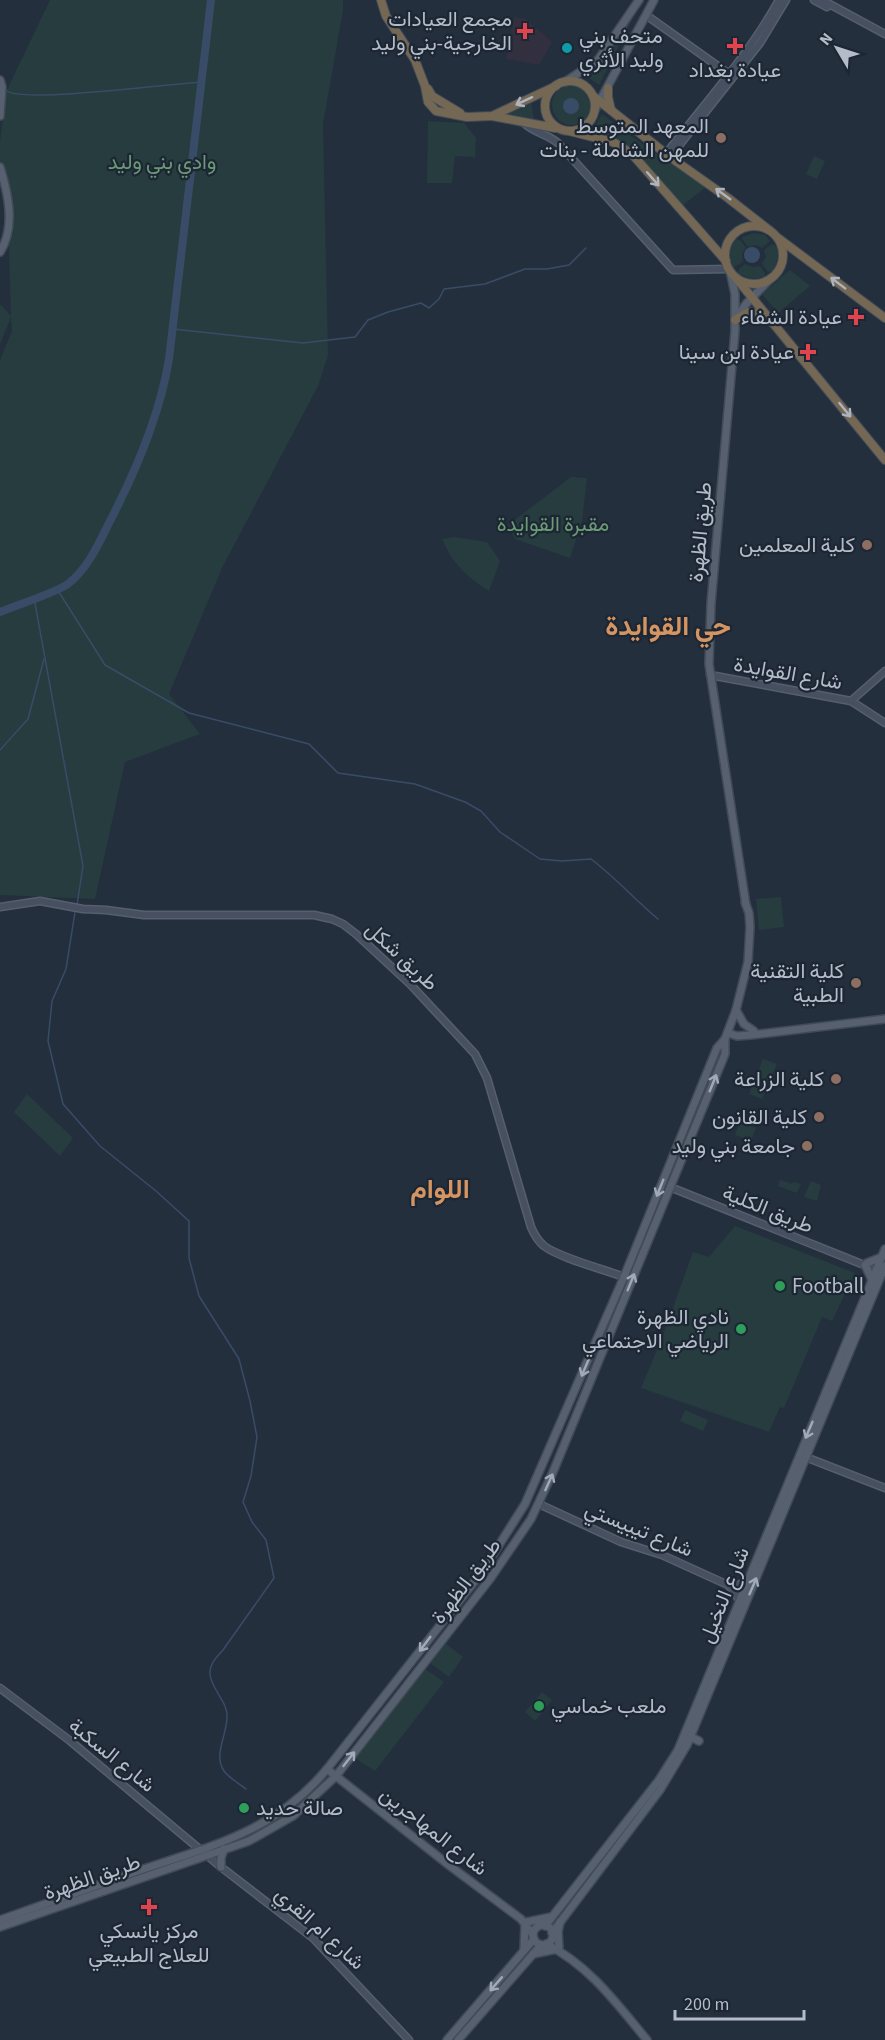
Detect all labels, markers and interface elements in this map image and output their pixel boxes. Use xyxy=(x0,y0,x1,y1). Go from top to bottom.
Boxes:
place label: مجمع العيادات الخارجية-بني وليد xyxy=(371,4,512,60)
north arrow xyxy=(807,18,867,78)
place label: متحف بني وليد الأثري xyxy=(579,21,664,77)
marker: مجمع العيادات الخارجية-بني وليد xyxy=(516,22,534,40)
text: N xyxy=(814,28,838,50)
marker: عيادة بغداد xyxy=(726,37,744,55)
marker: متحف بني وليد الأثري xyxy=(560,41,574,55)
place label: عيادة بغداد xyxy=(689,55,781,85)
one-way arrow xyxy=(515,96,534,107)
place label: المعهد المتوسط للمهن الشاملة - بنات xyxy=(539,111,709,165)
marker: المعهد المتوسط للمهن الشاملة - بنات xyxy=(714,131,728,145)
park label: وادي بني وليد xyxy=(108,147,216,179)
one-way arrow xyxy=(646,171,660,186)
one-way arrow xyxy=(715,188,731,200)
one-way arrow xyxy=(831,276,847,289)
place label: عيادة الشفاء xyxy=(741,302,842,332)
marker: عيادة الشفاء xyxy=(847,308,865,326)
place label: عيادة ابن سينا xyxy=(679,337,794,367)
marker: عيادة ابن سينا xyxy=(799,343,817,361)
one-way arrow xyxy=(838,402,852,417)
street label: طريق الظهرة xyxy=(681,481,719,583)
park label: مقبرة القوايدة xyxy=(497,509,609,539)
place label: كلية المعلمين xyxy=(739,530,855,560)
marker: كلية المعلمين xyxy=(860,538,874,552)
district label: حي القوايدة xyxy=(605,607,731,648)
street label: شارع القوايدة xyxy=(731,649,845,697)
street label: طريق شكل xyxy=(359,914,445,998)
place label: كلية التقنية الطبية xyxy=(750,956,844,1010)
marker: كلية التقنية الطبية xyxy=(849,976,863,990)
place label: كلية الزراعة xyxy=(734,1064,824,1094)
marker: كلية الزراعة xyxy=(829,1072,843,1086)
one-way arrow xyxy=(708,1074,719,1092)
place label: كلية القانون xyxy=(712,1102,807,1132)
marker: كلية القانون xyxy=(812,1110,826,1124)
place label: جامعة بني وليد xyxy=(672,1131,795,1163)
marker: جامعة بني وليد xyxy=(800,1139,814,1153)
district label: اللوام xyxy=(410,1170,470,1209)
street label: طريق الكلية xyxy=(718,1177,818,1241)
one-way arrow xyxy=(654,1178,665,1197)
place label: Football xyxy=(792,1271,864,1301)
one-way arrow xyxy=(626,1274,637,1292)
marker: Football xyxy=(773,1279,787,1293)
place label: نادي الظهرة الرياضي الاجتماعي xyxy=(582,1302,729,1358)
marker: نادي الظهرة الرياضي الاجتماعي xyxy=(734,1322,748,1336)
one-way arrow xyxy=(579,1358,590,1377)
one-way arrow xyxy=(803,1421,814,1439)
one-way arrow xyxy=(544,1473,555,1492)
street label: شارع تيبيستي xyxy=(580,1494,698,1566)
street label: طريق الظهرة xyxy=(424,1532,508,1630)
street label: شارع النخيل xyxy=(691,1542,757,1648)
one-way arrow xyxy=(748,1577,759,1596)
one-way arrow xyxy=(418,1636,431,1652)
place label: ملعب خماسي xyxy=(551,1691,666,1723)
marker: ملعب خماسي xyxy=(532,1699,546,1713)
street label: شارع السكبة xyxy=(62,1711,162,1799)
one-way arrow xyxy=(343,1751,356,1767)
street label: شارع المهاجرين xyxy=(374,1779,494,1883)
place label: صالة حديد xyxy=(256,1793,343,1823)
marker: صالة حديد xyxy=(237,1801,251,1815)
street label: طريق الظهرة xyxy=(40,1846,144,1908)
street label: شارع ام القري xyxy=(267,1879,372,1978)
marker: مركز يانسكي للعلاج الطبيعي xyxy=(140,1898,158,1916)
place label: مركز يانسكي للعلاج الطبيعي xyxy=(88,1916,210,1972)
one-way arrow xyxy=(489,1976,502,1992)
scale bar xyxy=(675,1983,804,2021)
text: 200 m xyxy=(684,1992,729,2017)

